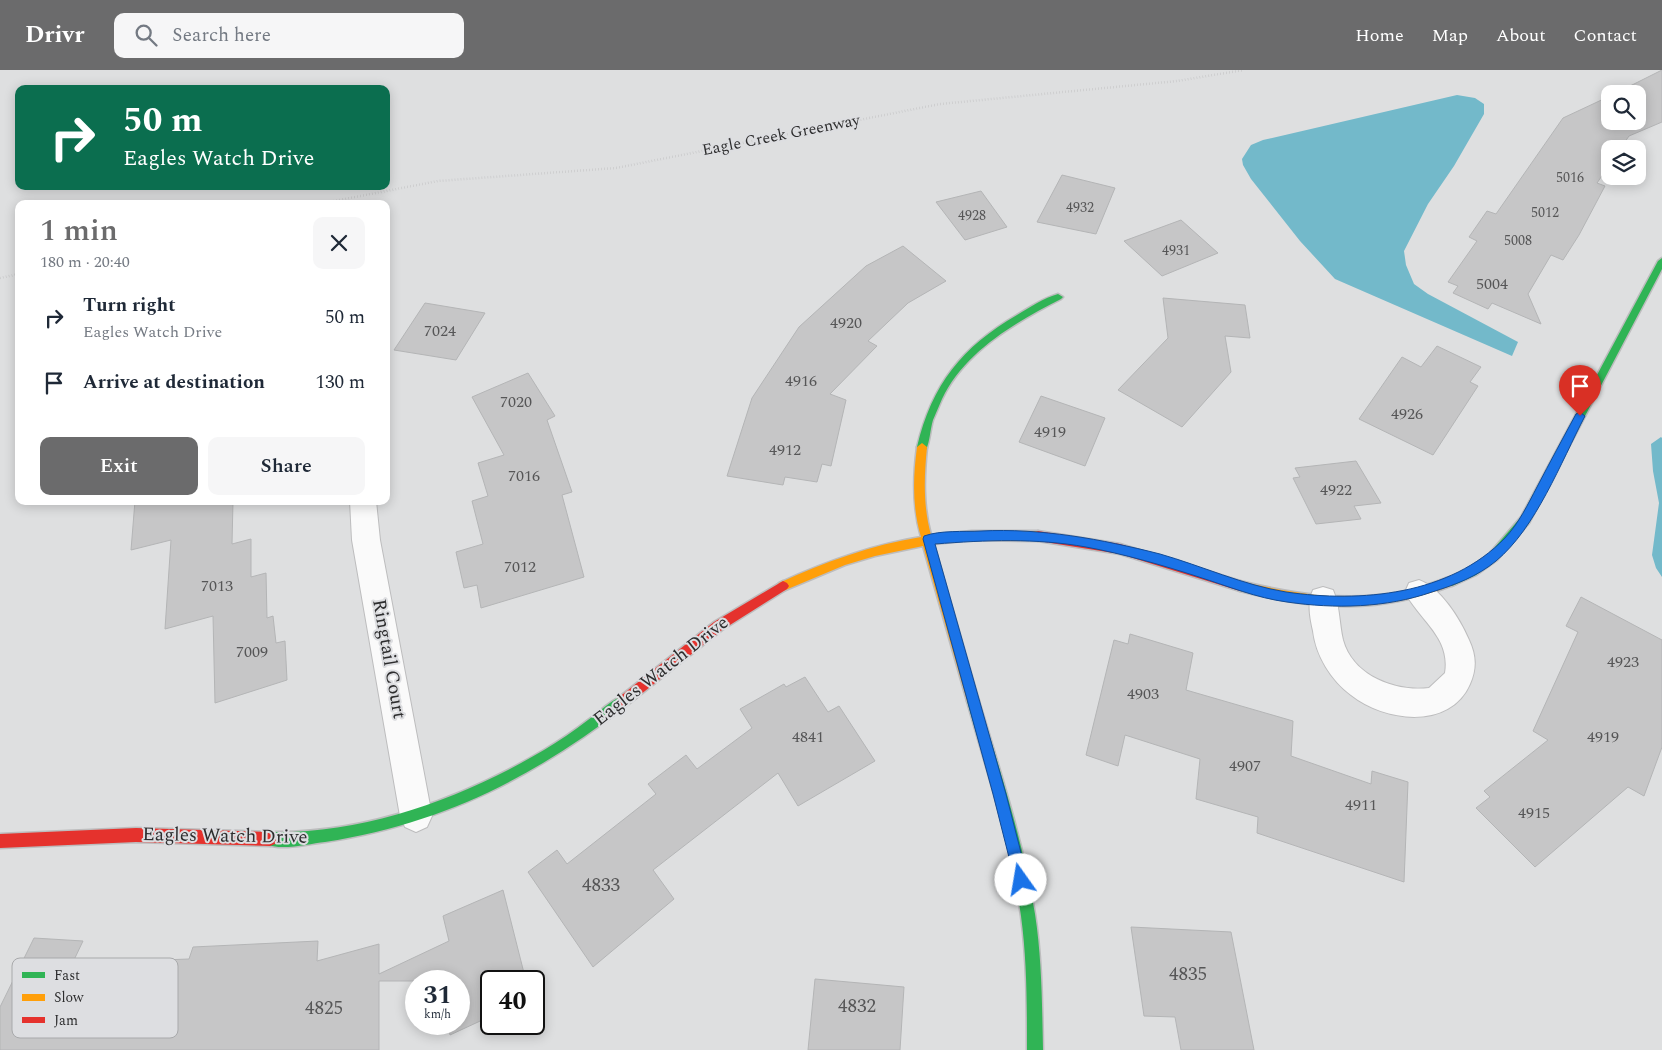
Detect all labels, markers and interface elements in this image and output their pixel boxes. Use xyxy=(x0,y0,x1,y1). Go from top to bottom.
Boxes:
search box xyxy=(114,13,464,58)
text: Drivr xyxy=(25,17,84,53)
icon: search xyxy=(132,21,160,49)
text: Search here xyxy=(172,21,271,50)
text: Home xyxy=(1355,22,1404,49)
text: Map xyxy=(1432,22,1468,49)
text: About xyxy=(1496,22,1546,49)
text: Contact xyxy=(1574,22,1637,49)
map controls xyxy=(1601,85,1646,185)
button: search xyxy=(1601,85,1646,130)
text: 50 m xyxy=(123,94,203,147)
icon: right xyxy=(40,105,105,170)
street label: Eagle Creek Greenway xyxy=(700,108,863,162)
button: layers xyxy=(1601,140,1646,185)
text: Eagles Watch Drive xyxy=(123,142,314,175)
house number: 5016 xyxy=(1556,167,1584,188)
house number: 4932 xyxy=(1066,197,1094,218)
house number: 5012 xyxy=(1531,202,1559,223)
house number: 4928 xyxy=(958,205,986,226)
text: 1 min xyxy=(40,208,118,254)
button: close xyxy=(313,217,365,269)
house number: 5008 xyxy=(1504,230,1532,251)
house number: 4931 xyxy=(1162,240,1190,261)
text: 180 m · 20:40 xyxy=(40,250,130,274)
house number: 5004 xyxy=(1476,272,1508,296)
text: Turn right xyxy=(83,291,176,320)
text: 50 m xyxy=(325,303,365,332)
icon: right xyxy=(40,304,68,332)
house number: 4920 xyxy=(830,311,862,335)
house number: 7024 xyxy=(424,319,456,343)
text: Eagles Watch Drive xyxy=(83,320,222,344)
pin xyxy=(1559,365,1601,416)
text: Arrive at destination xyxy=(83,368,265,397)
text: 130 m xyxy=(315,368,365,397)
icon: arrive xyxy=(40,369,68,397)
house number: 4916 xyxy=(785,369,817,393)
icon: arrive xyxy=(1566,372,1594,400)
house number: 7020 xyxy=(500,390,532,414)
house number: 4926 xyxy=(1391,402,1423,426)
house number: 4919 xyxy=(1034,420,1066,444)
button: Exit xyxy=(40,437,198,495)
button: Share xyxy=(208,437,365,495)
house number: 4912 xyxy=(769,438,801,462)
house number: 7016 xyxy=(508,464,540,488)
house number: 4922 xyxy=(1320,478,1352,502)
house number: 7012 xyxy=(504,555,536,579)
house number: 7013 xyxy=(201,574,233,598)
street label: Ringtail Court xyxy=(364,597,414,721)
street label: Eagles Watch Drive xyxy=(587,609,735,733)
house number: 7009 xyxy=(236,640,268,664)
house number: 4923 xyxy=(1607,650,1639,674)
house number: 4903 xyxy=(1127,682,1159,706)
house number: 4841 xyxy=(792,725,824,749)
house number: 4919 xyxy=(1587,725,1619,749)
house number: 4907 xyxy=(1229,754,1261,778)
house number: 4911 xyxy=(1345,793,1377,817)
house number: 4915 xyxy=(1518,801,1550,825)
street label: Eagles Watch Drive xyxy=(142,820,308,852)
position arrow xyxy=(994,853,1046,905)
house number: 4833 xyxy=(582,871,620,900)
legend xyxy=(12,958,178,1038)
house number: 4835 xyxy=(1169,960,1207,989)
text: Fast xyxy=(54,965,80,986)
speed limit sign: 40 xyxy=(480,970,545,1035)
text: 31 xyxy=(423,977,452,1015)
text: Slow xyxy=(54,987,84,1008)
house number: 4832 xyxy=(838,992,876,1021)
house number: 4825 xyxy=(305,994,343,1023)
text: km/h xyxy=(424,1005,451,1024)
text: Jam xyxy=(54,1010,78,1031)

